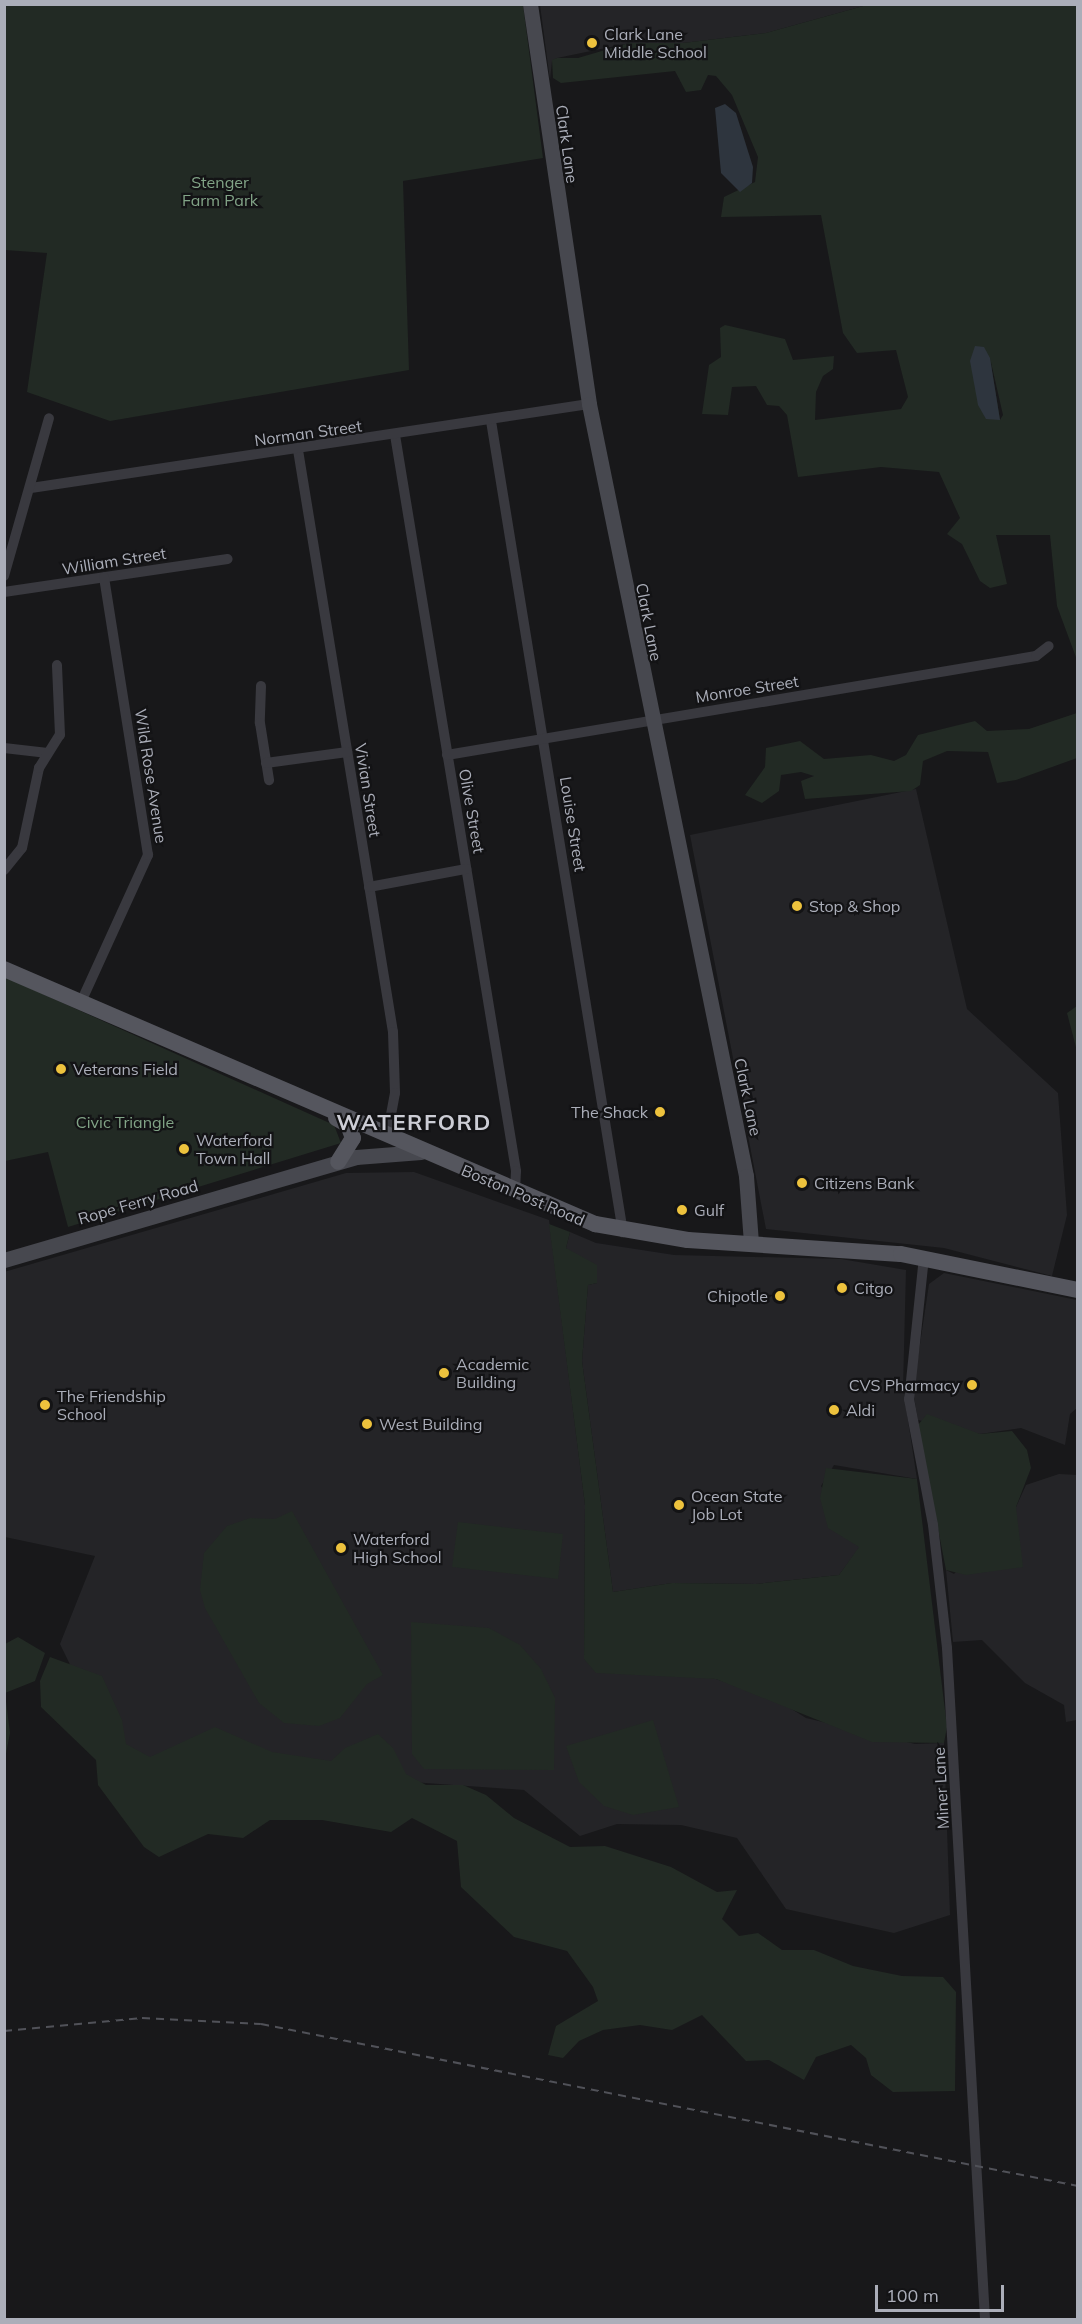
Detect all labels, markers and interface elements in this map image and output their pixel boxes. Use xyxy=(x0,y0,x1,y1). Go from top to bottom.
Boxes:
place label: Clark Lane Middle School xyxy=(604,24,707,62)
marker: Clark Lane Middle School xyxy=(585,36,599,50)
street label: Clark Lane xyxy=(552,104,582,184)
park label: Stenger Farm Park xyxy=(182,172,258,210)
street label: Norman Street xyxy=(253,416,363,450)
street label: William Street xyxy=(61,543,167,579)
street label: Clark Lane xyxy=(632,581,666,663)
street label: Monroe Street xyxy=(694,671,800,707)
street label: Wild Rose Avenue xyxy=(131,707,171,845)
street label: Vivian Street xyxy=(351,742,385,838)
street label: Olive Street xyxy=(455,767,489,855)
street label: Louise Street xyxy=(556,775,590,873)
place label: Stop & Shop xyxy=(809,896,900,916)
marker: Stop & Shop xyxy=(790,899,804,913)
street label: Clark Lane xyxy=(730,1056,766,1138)
place label: Veterans Field xyxy=(73,1059,178,1079)
marker: Veterans Field xyxy=(54,1062,68,1076)
place label: The Shack xyxy=(571,1102,648,1122)
marker: The Shack xyxy=(653,1105,667,1119)
district label: WATERFORD xyxy=(336,1110,492,1136)
park label: Civic Triangle xyxy=(76,1112,174,1132)
place label: Waterford Town Hall xyxy=(196,1130,273,1168)
marker: Waterford Town Hall xyxy=(177,1142,191,1156)
street label: Boston Post Road xyxy=(458,1160,588,1230)
place label: Citizens Bank xyxy=(814,1173,915,1193)
street label: Rope Ferry Road xyxy=(76,1176,200,1228)
marker: Citizens Bank xyxy=(795,1176,809,1190)
place label: Gulf xyxy=(694,1200,724,1220)
marker: Gulf xyxy=(675,1203,689,1217)
place label: Citgo xyxy=(854,1278,893,1298)
marker: Citgo xyxy=(835,1281,849,1295)
place label: Chipotle xyxy=(707,1286,768,1306)
marker: Chipotle xyxy=(773,1289,787,1303)
place label: Academic Building xyxy=(456,1354,529,1392)
marker: Academic Building xyxy=(437,1366,451,1380)
place label: CVS Pharmacy xyxy=(849,1375,960,1395)
marker: CVS Pharmacy xyxy=(965,1378,979,1392)
place label: The Friendship School xyxy=(57,1386,166,1424)
marker: The Friendship School xyxy=(38,1398,52,1412)
place label: Aldi xyxy=(846,1400,875,1420)
marker: Aldi xyxy=(827,1403,841,1417)
place label: West Building xyxy=(379,1414,482,1434)
marker: West Building xyxy=(360,1417,374,1431)
place label: Ocean State Job Lot xyxy=(691,1486,782,1524)
marker: Ocean State Job Lot xyxy=(672,1498,686,1512)
place label: Waterford High School xyxy=(353,1529,442,1567)
marker: Waterford High School xyxy=(334,1541,348,1555)
street label: Miner Lane xyxy=(929,1747,953,1829)
scale bar xyxy=(878,2273,1007,2311)
text: 100 m xyxy=(886,2284,939,2307)

